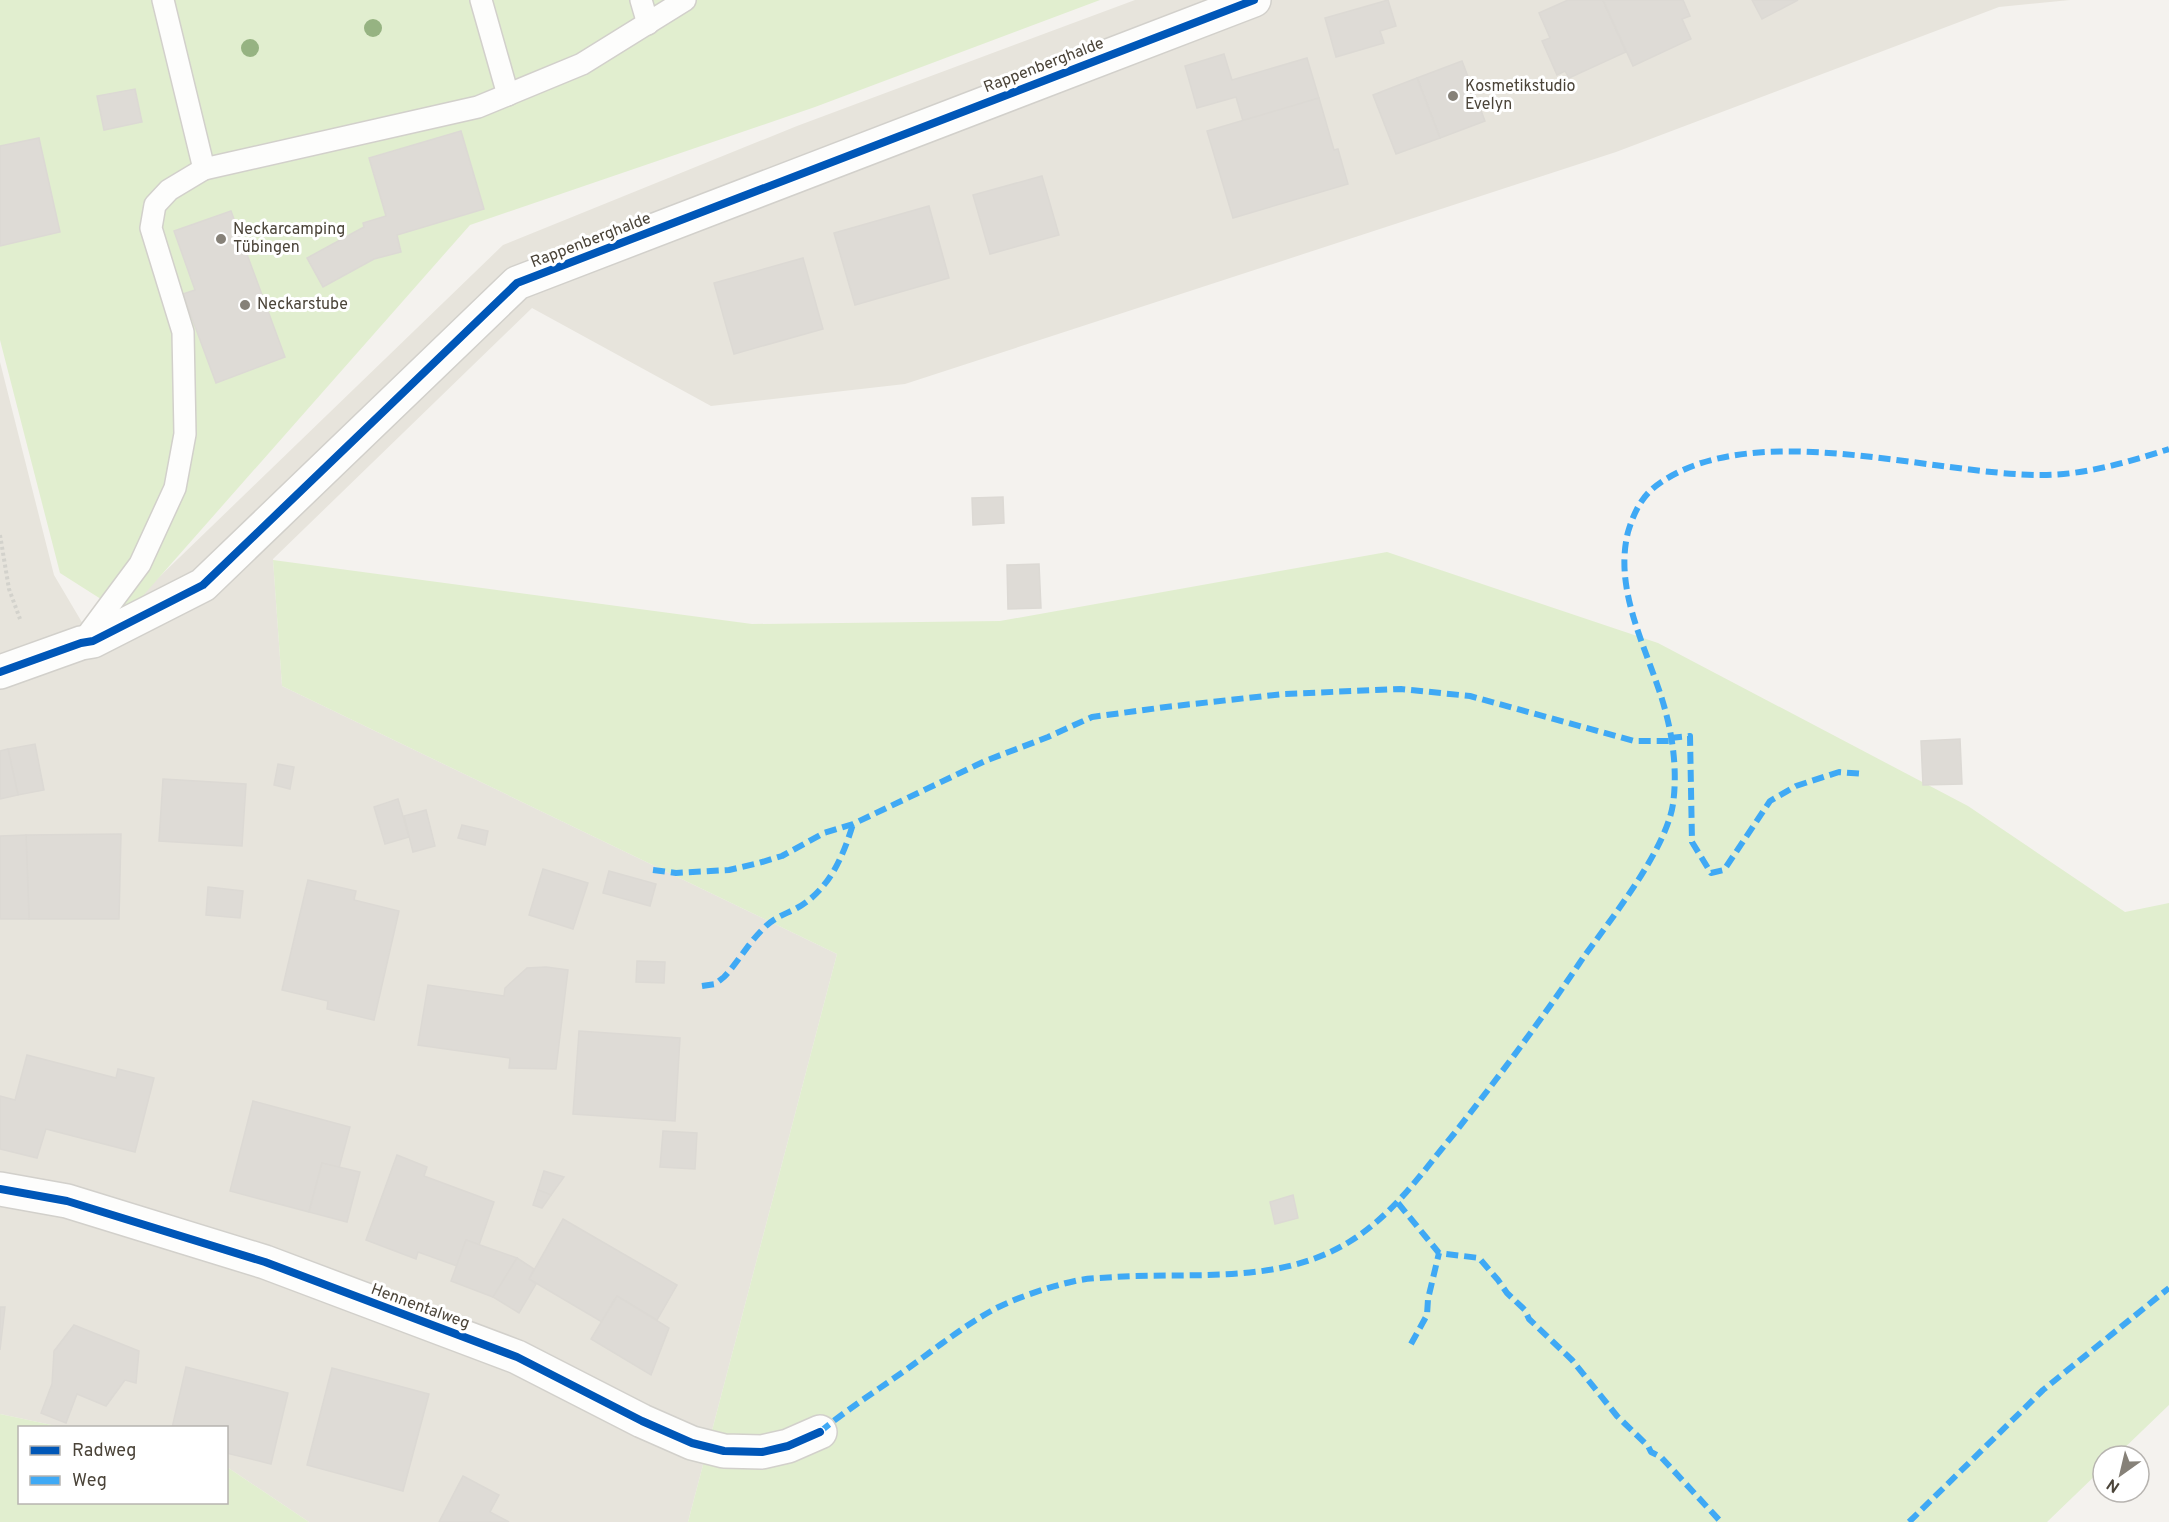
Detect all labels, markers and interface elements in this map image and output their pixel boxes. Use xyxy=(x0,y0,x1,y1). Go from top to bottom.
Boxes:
street label: Rappenberghalde xyxy=(981,34,1107,98)
place label: Kosmetikstudio Evelyn xyxy=(1465,77,1576,115)
marker: Kosmetikstudio Evelyn xyxy=(1446,89,1460,103)
street label: Rappenberghalde xyxy=(528,209,654,273)
place label: Neckarcamping Tübingen xyxy=(233,220,345,258)
marker: Neckarcamping Tübingen xyxy=(214,232,228,246)
place label: Neckarstube xyxy=(257,295,348,315)
marker: Neckarstube xyxy=(238,298,252,312)
street label: Hennentalweg xyxy=(368,1280,472,1334)
legend xyxy=(18,1426,228,1504)
text: Radweg xyxy=(72,1440,136,1463)
north arrow xyxy=(2091,1444,2151,1504)
text: Weg xyxy=(72,1470,107,1493)
text: N xyxy=(2103,1473,2124,1496)

